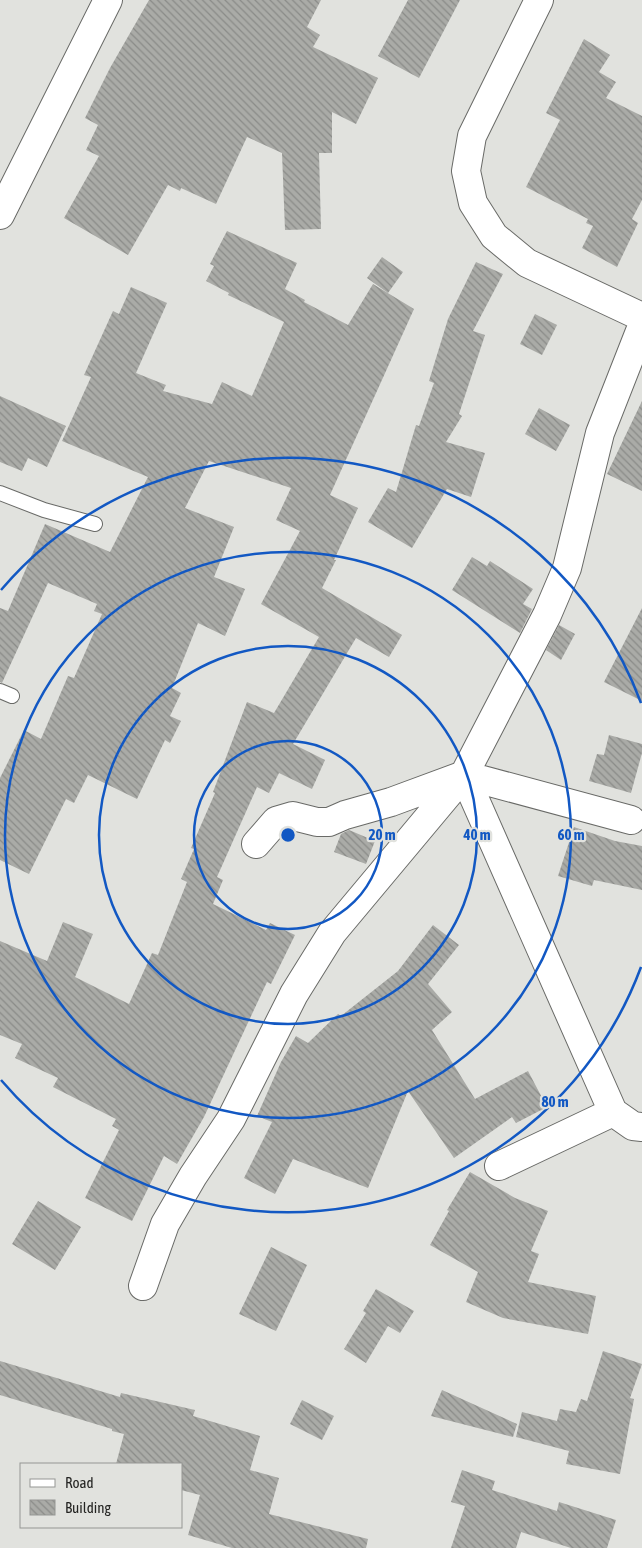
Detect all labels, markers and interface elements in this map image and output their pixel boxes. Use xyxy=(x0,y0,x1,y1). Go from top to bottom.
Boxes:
centre of rings xyxy=(279,826,297,844)
text: 20 m xyxy=(369,826,396,843)
text: 40 m xyxy=(463,826,491,843)
text: 60 m xyxy=(558,826,585,843)
text: 80 m xyxy=(542,1093,569,1110)
legend xyxy=(20,1463,182,1528)
text: Road xyxy=(65,1474,94,1491)
text: Building xyxy=(65,1499,111,1516)

